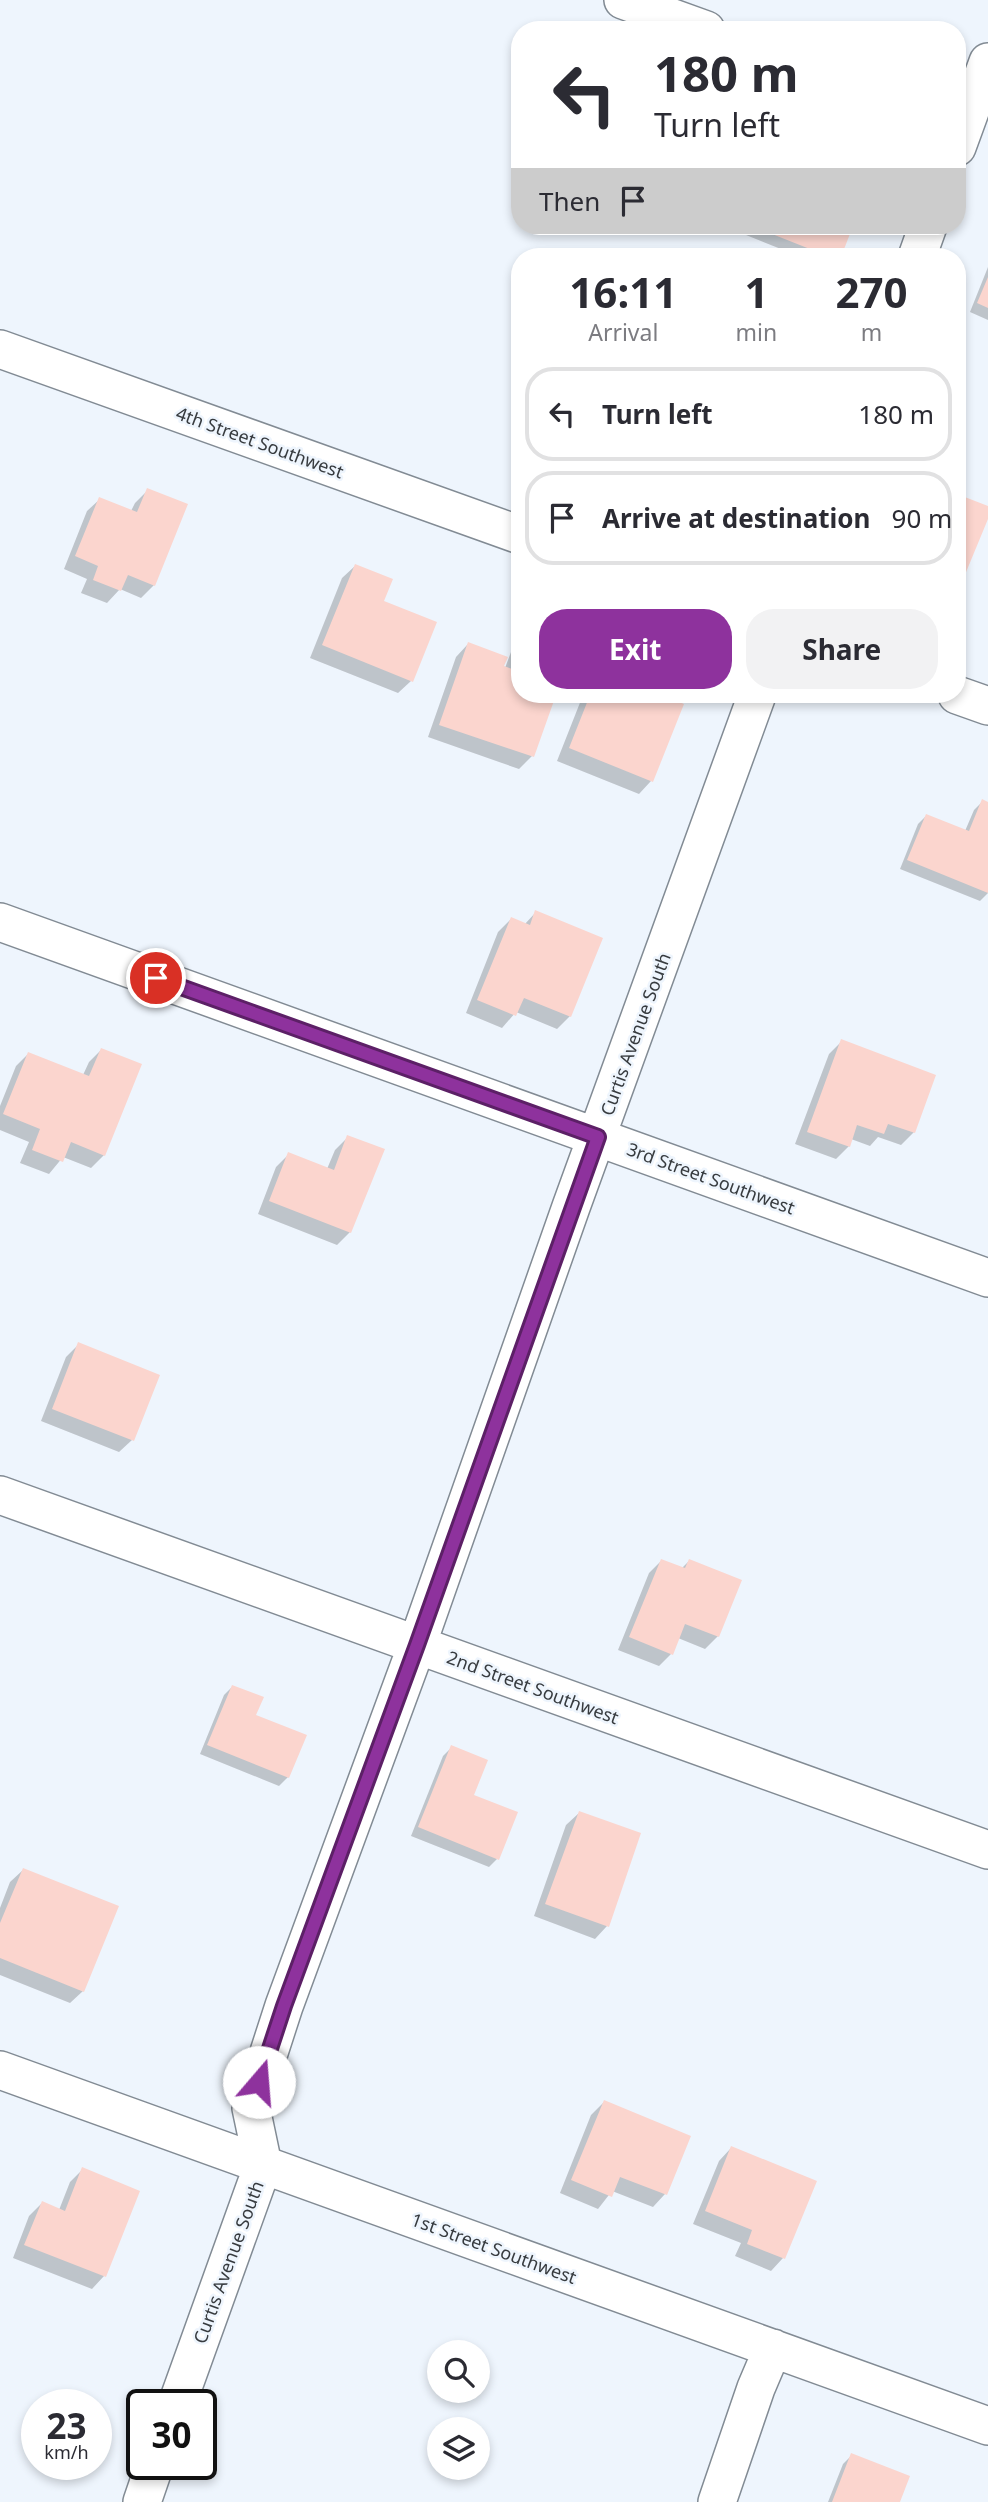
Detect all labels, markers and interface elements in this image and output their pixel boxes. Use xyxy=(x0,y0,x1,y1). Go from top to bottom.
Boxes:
text: 180 m xyxy=(654,40,799,106)
icon: left xyxy=(539,49,630,140)
text: Turn left xyxy=(654,103,780,146)
icon: arrive xyxy=(614,182,652,220)
text: Then xyxy=(539,183,600,219)
text: 16:11 xyxy=(569,263,677,320)
text: 1 xyxy=(744,263,768,320)
text: 270 xyxy=(836,263,908,320)
text: Arrival xyxy=(588,316,658,348)
text: min xyxy=(736,316,777,348)
text: m xyxy=(861,316,882,348)
icon: left xyxy=(543,395,581,433)
text: Turn left xyxy=(602,396,713,432)
text: 180 m xyxy=(858,396,934,432)
street label: 4th Street Southwest xyxy=(173,401,347,484)
icon: arrive xyxy=(543,499,581,537)
text: Arrive at destination xyxy=(602,500,871,536)
text: 90 m xyxy=(892,500,952,536)
button: Exit xyxy=(539,609,732,689)
button: Share xyxy=(746,609,938,689)
pin xyxy=(126,948,186,1008)
street label: Curtis Avenue South xyxy=(594,949,676,1119)
icon: arrive xyxy=(137,959,175,997)
street label: 3rd Street Southwest xyxy=(624,1136,799,1220)
street label: 2nd Street Southwest xyxy=(444,1645,623,1729)
position arrow xyxy=(222,2045,296,2119)
street label: Curtis Avenue South xyxy=(187,2177,269,2347)
street label: 1st Street Southwest xyxy=(408,2207,580,2289)
map controls xyxy=(427,2340,490,2480)
button: search xyxy=(427,2340,490,2403)
speed limit sign: 30 xyxy=(126,2389,217,2480)
text: 23 xyxy=(46,2402,87,2449)
button: layers xyxy=(427,2417,490,2480)
text: km/h xyxy=(44,2440,89,2464)

